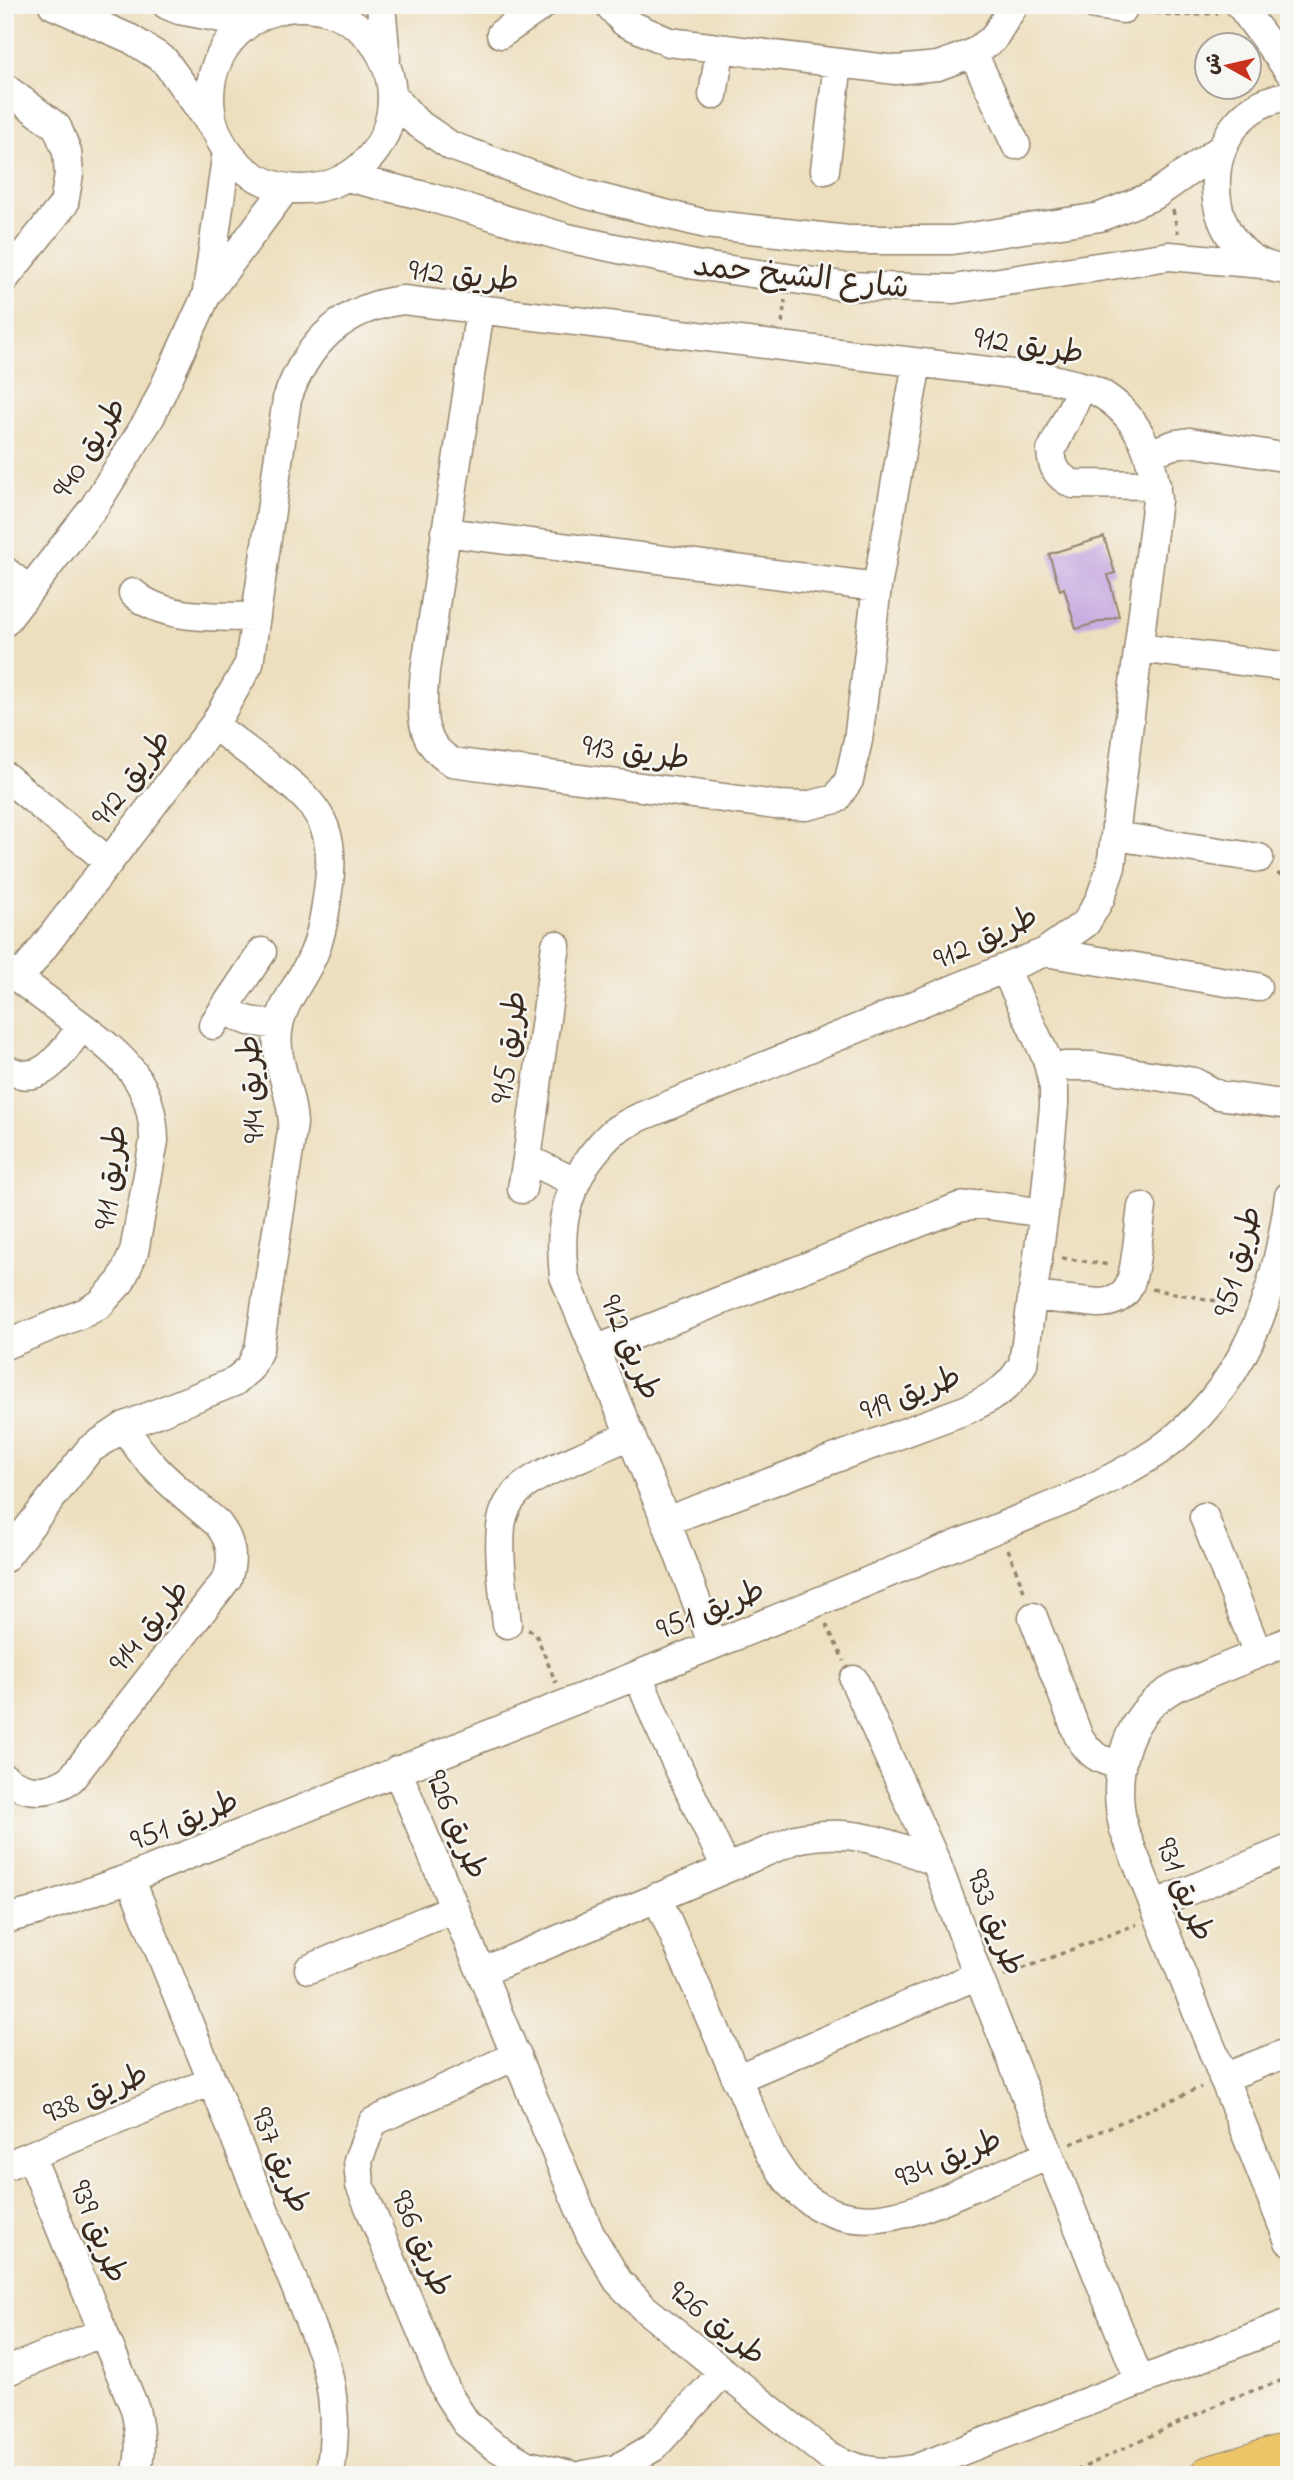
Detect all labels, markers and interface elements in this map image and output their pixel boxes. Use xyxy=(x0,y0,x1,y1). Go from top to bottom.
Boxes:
north arrow xyxy=(1192,32,1262,102)
text: ش xyxy=(1199,52,1228,76)
street label: شارع الشيخ حمد xyxy=(690,244,911,313)
street label: طريق 912 xyxy=(406,248,521,307)
street label: طريق 912 xyxy=(970,316,1087,379)
street label: طريق 940 xyxy=(41,389,141,509)
street label: طريق 912 xyxy=(81,721,185,838)
street label: طريق 913 xyxy=(579,724,692,785)
street label: طريق 912 xyxy=(926,894,1047,984)
street label: طريق 915 xyxy=(479,988,542,1107)
street label: طريق 914 xyxy=(227,1034,280,1144)
street label: طريق 911 xyxy=(83,1122,142,1232)
street label: طريق 951 xyxy=(1202,1201,1277,1323)
street label: طريق 912 xyxy=(585,1288,672,1409)
street label: طريق 919 xyxy=(854,1355,969,1436)
street label: طريق 951 xyxy=(650,1568,773,1654)
street label: طريق 914 xyxy=(98,1570,203,1684)
street label: طريق 926 xyxy=(411,1763,499,1887)
street label: طريق 951 xyxy=(124,1779,247,1865)
street label: طريق 931 xyxy=(1141,1831,1225,1949)
street label: طريق 933 xyxy=(952,1863,1036,1984)
street label: طريق 938 xyxy=(37,2052,156,2138)
street label: طريق 937 xyxy=(236,2101,321,2222)
street label: طريق 934 xyxy=(889,2118,1010,2203)
street label: طريق 939 xyxy=(55,2174,139,2291)
street label: طريق 936 xyxy=(376,2184,463,2305)
street label: طريق 926 xyxy=(656,2270,775,2379)

